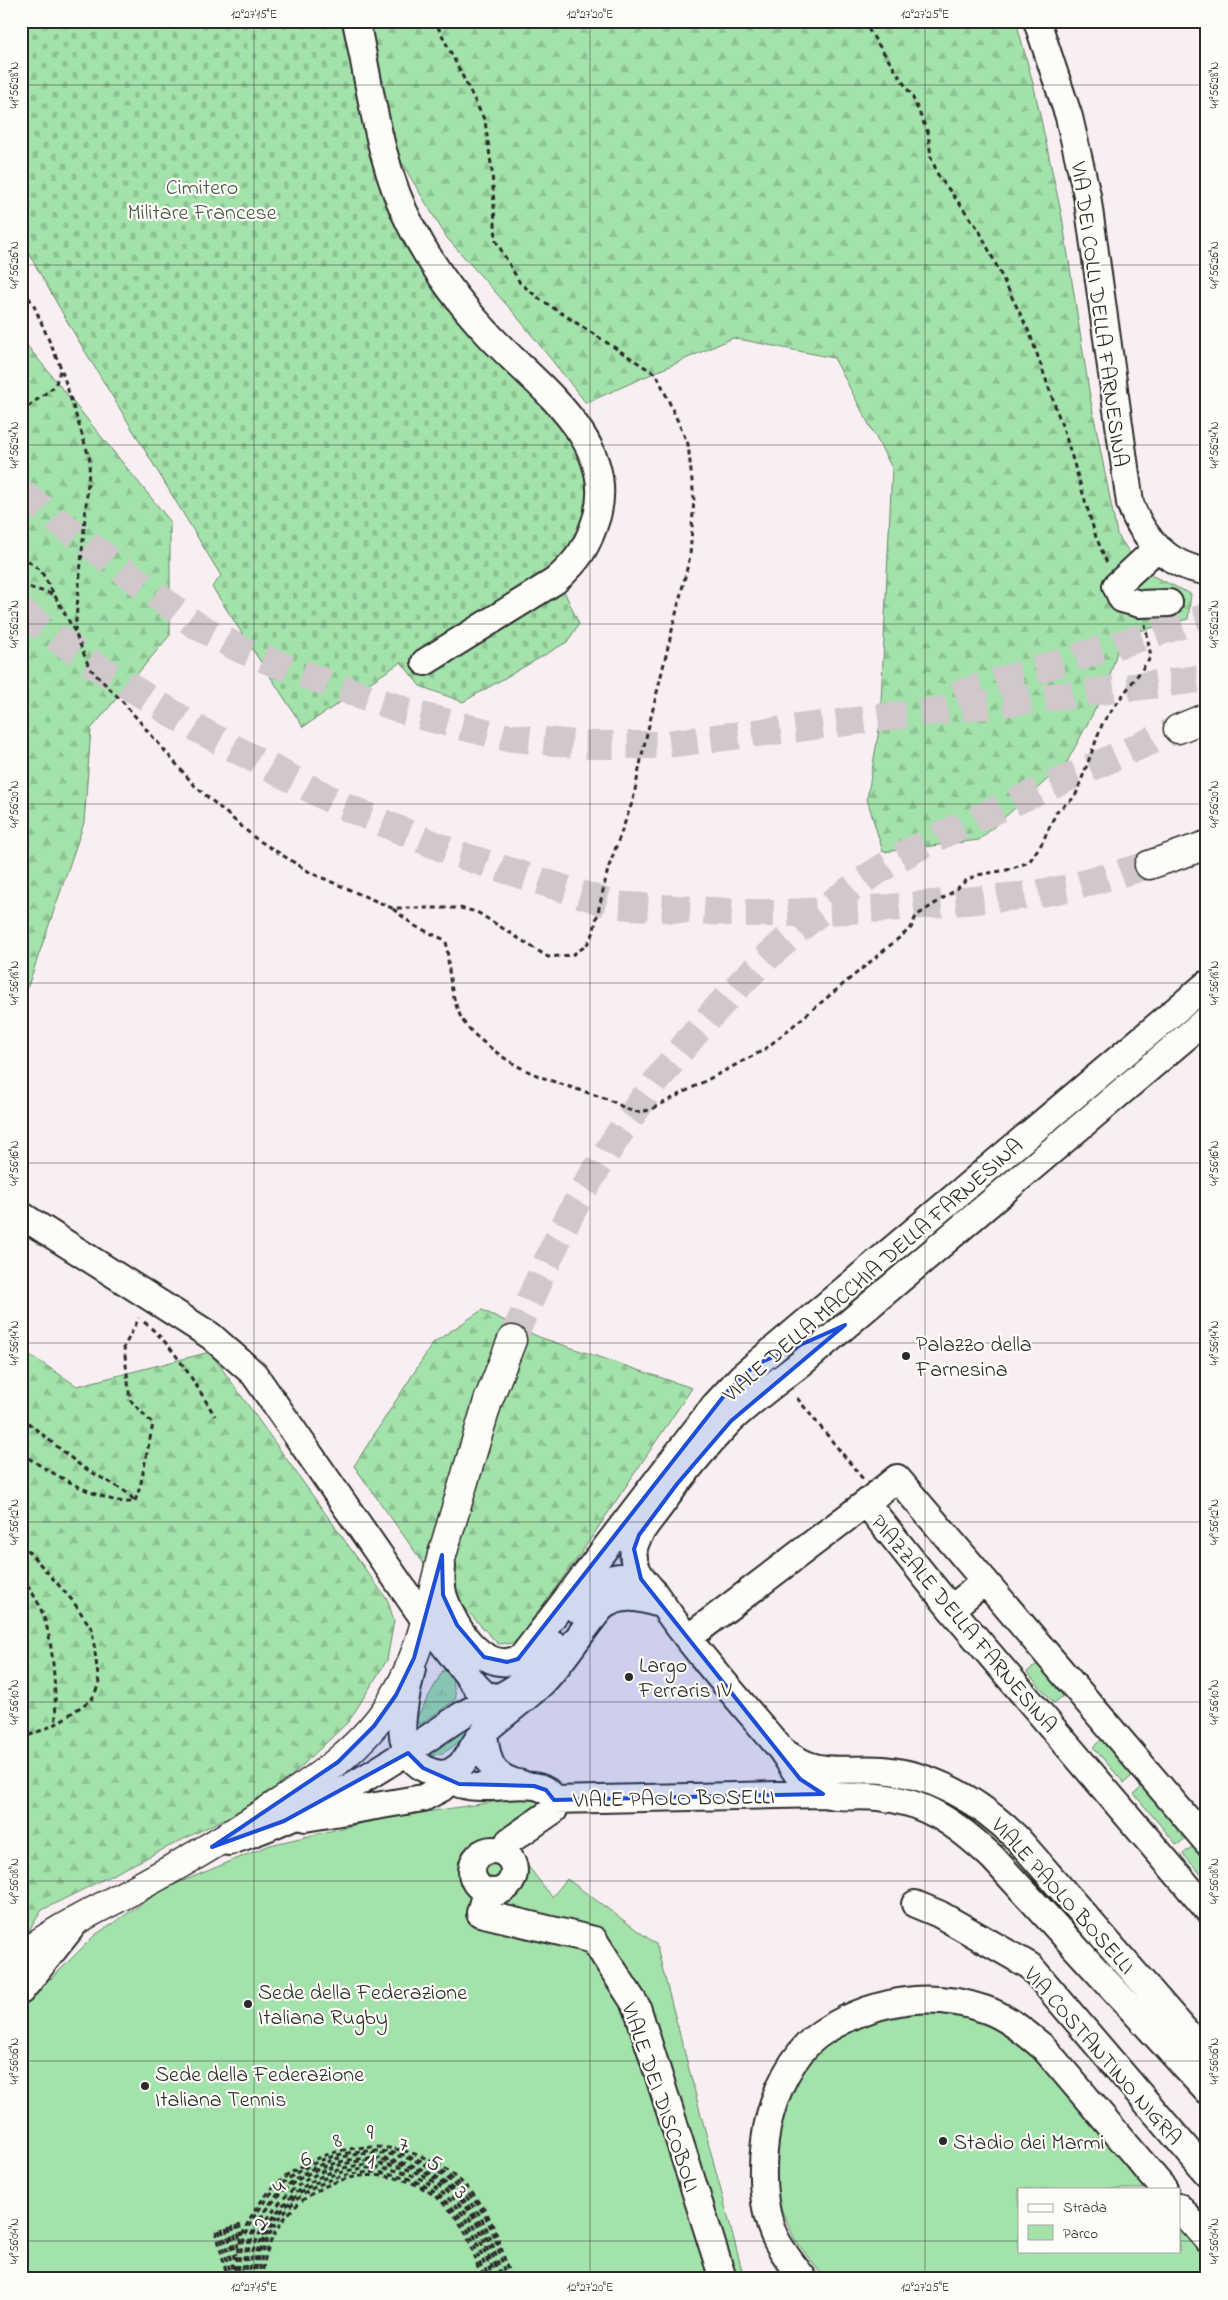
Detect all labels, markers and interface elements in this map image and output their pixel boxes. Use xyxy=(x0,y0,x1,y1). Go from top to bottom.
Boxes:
text: 12°27'15"E xyxy=(231,6,277,24)
text: 12°27'20"E xyxy=(567,6,613,24)
text: 12°27'25"E xyxy=(901,6,949,24)
text: 41°56'28"N xyxy=(6,62,24,108)
text: 41°56'28"N xyxy=(1206,62,1224,108)
street label: VIA DEI COLLI DELLA FARNESINA xyxy=(1061,159,1135,469)
park label: Cimitero Militare Francese xyxy=(127,173,277,230)
text: 41°56'26"N xyxy=(6,241,24,289)
text: 41°56'26"N xyxy=(1206,241,1224,289)
text: 41°56'24"N xyxy=(6,421,24,469)
text: 41°56'24"N xyxy=(1206,421,1224,469)
text: 41°56'22"N xyxy=(6,600,24,648)
text: 41°56'22"N xyxy=(1206,600,1224,648)
text: 41°56'20"N xyxy=(6,780,24,828)
text: 41°56'20"N xyxy=(1206,780,1224,828)
text: 41°56'18"N xyxy=(6,961,24,1005)
text: 41°56'18"N xyxy=(1206,961,1224,1005)
street label: VIALE DELLA MACCHIA DELLA FARNESINA xyxy=(716,1132,1031,1412)
text: 41°56'16"N xyxy=(6,1140,24,1186)
text: 41°56'16"N xyxy=(1206,1140,1224,1186)
text: 41°56'14"N xyxy=(6,1320,24,1366)
text: 41°56'14"N xyxy=(1206,1320,1224,1366)
place label: Palazzo della Farnesina xyxy=(915,1330,1032,1387)
marker: Palazzo della Farnesina xyxy=(900,1350,912,1362)
text: 41°56'12"N xyxy=(6,1499,24,1545)
text: 41°56'12"N xyxy=(1206,1499,1224,1545)
street label: PIAZZALE DELLA FARNESINA xyxy=(862,1509,1064,1741)
place label: Largo Ferraris IV xyxy=(638,1651,732,1708)
marker: Largo Ferraris IV xyxy=(623,1671,635,1683)
text: 41°56'10"N xyxy=(6,1679,24,1725)
text: 41°56'10"N xyxy=(1206,1679,1224,1725)
street label: VIALE PAOLO BOSELLI xyxy=(572,1782,775,1818)
street label: VIALE PAOLO BOSELLI xyxy=(982,1811,1141,1983)
text: 41°56'08"N xyxy=(6,1858,24,1904)
text: 41°56'08"N xyxy=(1206,1858,1224,1904)
street label: VIA COSTANTINO NIGRA xyxy=(1014,1960,1188,2153)
place label: Sede della Federazione Italiana Rugby xyxy=(258,1978,467,2036)
marker: Sede della Federazione Italiana Rugby xyxy=(242,1998,254,2010)
street label: VIALE DEI DISCOBOLI xyxy=(611,1998,707,2197)
text: 41°56'06"N xyxy=(6,2038,24,2084)
text: 41°56'06"N xyxy=(1206,2038,1224,2084)
place label: Sede della Federazione Italiana Tennis xyxy=(155,2060,364,2117)
marker: Sede della Federazione Italiana Tennis xyxy=(139,2080,151,2092)
street label: 9 xyxy=(367,2118,374,2150)
street label: 8 xyxy=(330,2125,345,2158)
place label: Stadio dei Marmi xyxy=(953,2128,1104,2160)
street label: 7 xyxy=(395,2129,411,2163)
marker: Stadio dei Marmi xyxy=(937,2135,949,2147)
street label: 6 xyxy=(295,2144,318,2177)
street label: 1 xyxy=(368,2147,375,2179)
street label: 5 xyxy=(421,2148,447,2182)
street label: 4 xyxy=(266,2173,294,2203)
street label: 3 xyxy=(445,2179,474,2208)
legend xyxy=(1018,2188,1180,2252)
text: Strada xyxy=(1063,2197,1107,2219)
street label: 2 xyxy=(245,2212,278,2237)
text: 41°56'04"N xyxy=(6,2218,24,2264)
text: 41°56'04"N xyxy=(1206,2218,1224,2264)
text: Parco xyxy=(1063,2223,1098,2245)
text: 12°27'15"E xyxy=(231,2279,277,2297)
text: 12°27'20"E xyxy=(567,2279,613,2297)
text: 12°27'25"E xyxy=(901,2279,949,2297)

